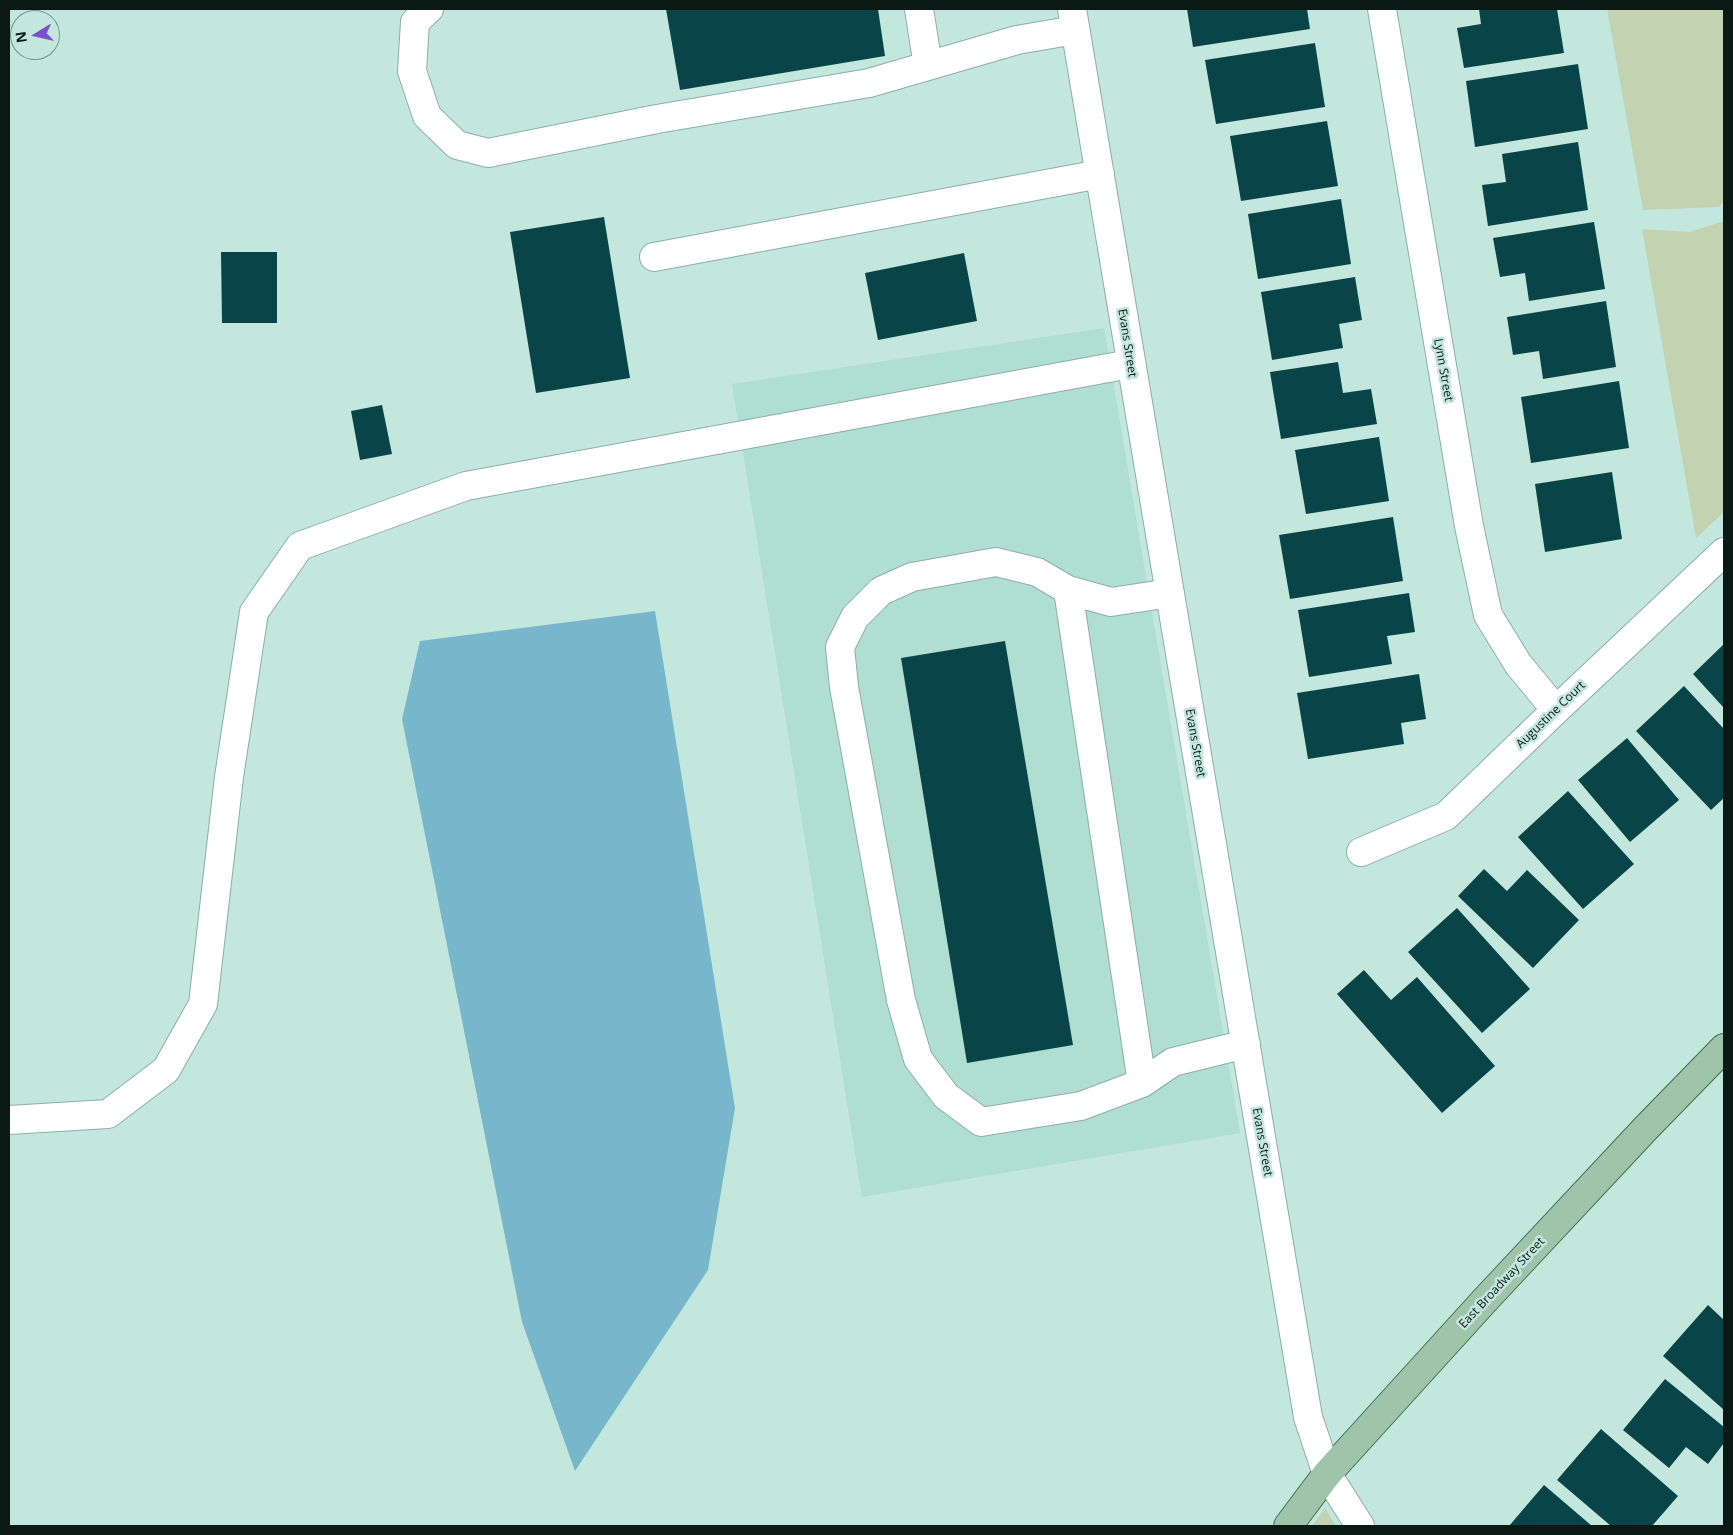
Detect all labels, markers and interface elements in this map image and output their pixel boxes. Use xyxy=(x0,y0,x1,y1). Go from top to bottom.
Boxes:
north arrow xyxy=(10,10,60,60)
text: N xyxy=(10,30,31,44)
street label: Evans Street xyxy=(1114,308,1140,378)
street label: Lynn Street xyxy=(1430,337,1456,403)
street label: Augustine Court xyxy=(1513,678,1589,752)
street label: Evans Street xyxy=(1182,708,1208,778)
street label: Evans Street xyxy=(1249,1107,1275,1177)
street label: East Broadway Street xyxy=(1456,1235,1548,1331)

